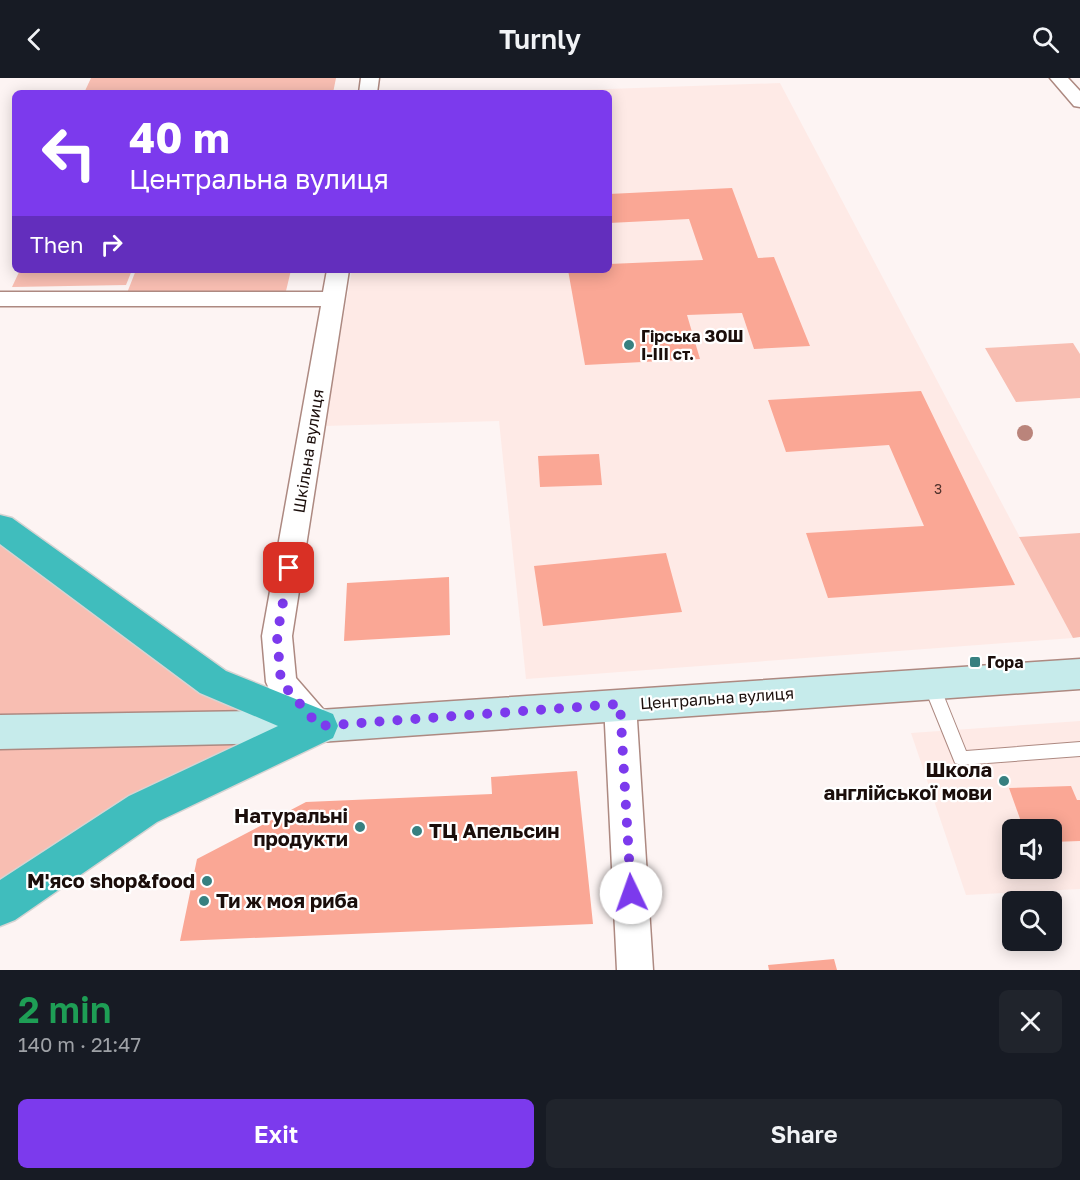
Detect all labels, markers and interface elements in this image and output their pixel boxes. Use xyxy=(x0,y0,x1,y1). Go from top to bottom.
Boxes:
icon: back xyxy=(18,23,51,56)
text: Turnly xyxy=(499,23,581,55)
icon: search xyxy=(1029,23,1062,56)
text: 40 m xyxy=(129,112,230,162)
icon: left xyxy=(30,114,108,192)
text: Центральна вулиця xyxy=(129,163,389,195)
icon: right xyxy=(95,228,128,261)
text: Then xyxy=(30,231,83,258)
place label: Гірська ЗОШ І-ІІІ ст. xyxy=(641,326,744,364)
marker: Гірська ЗОШ І-ІІІ ст. xyxy=(622,338,636,352)
street label: Шкільна вулиця xyxy=(288,388,328,514)
house number: 3 xyxy=(934,480,942,497)
pin xyxy=(263,542,314,593)
icon: arrive xyxy=(272,551,305,584)
place label: Гора xyxy=(987,652,1023,672)
marker: Гора xyxy=(968,655,982,669)
street label: Центральна вулиця xyxy=(639,683,795,713)
place label: Школа англійської мови xyxy=(824,757,992,804)
marker: Школа англійської мови xyxy=(997,774,1011,788)
place label: Натуральні продукти xyxy=(234,803,348,850)
place label: ТЦ Апельсин xyxy=(429,818,559,842)
map controls xyxy=(1002,819,1062,951)
button: sound xyxy=(1002,819,1062,879)
marker: Натуральні продукти xyxy=(353,820,367,834)
marker: ТЦ Апельсин xyxy=(410,824,424,838)
position arrow xyxy=(599,861,663,925)
place label: М'ясо shop&food xyxy=(27,868,195,892)
marker: М'ясо shop&food xyxy=(200,874,214,888)
place label: Ти ж моя риба xyxy=(216,888,358,912)
button: search xyxy=(1002,891,1062,951)
marker: Ти ж моя риба xyxy=(197,894,211,908)
text: 2 min xyxy=(18,988,112,1031)
button: close xyxy=(999,990,1062,1053)
text: 140 m · 21:47 xyxy=(18,1032,141,1056)
button: Exit xyxy=(18,1099,534,1168)
button: Share xyxy=(546,1099,1062,1168)

